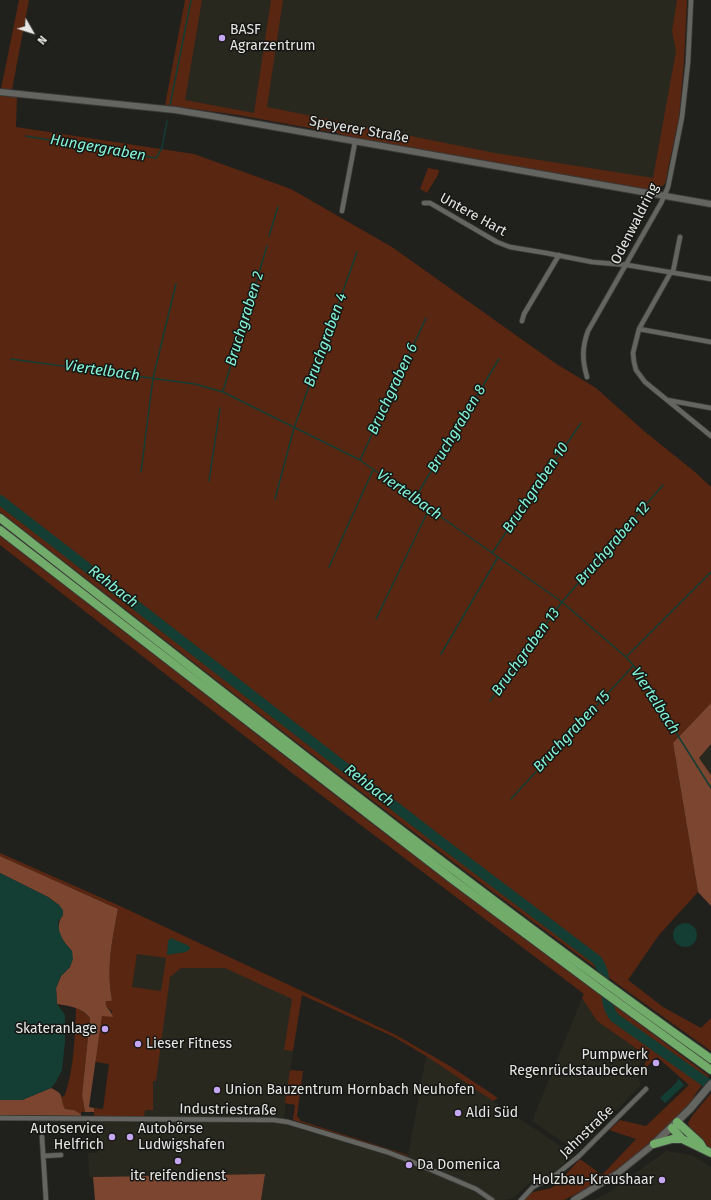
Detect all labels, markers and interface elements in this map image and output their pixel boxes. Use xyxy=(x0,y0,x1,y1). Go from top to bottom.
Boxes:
north arrow xyxy=(12,12,52,52)
place label: BASF Agrarzentrum xyxy=(230,22,316,54)
text: N xyxy=(34,33,49,47)
marker: BASF Agrarzentrum xyxy=(217,33,227,43)
street label: Speyerer Straße xyxy=(308,113,410,147)
water label: Hungergraben xyxy=(49,131,147,165)
street label: Odenwaldring xyxy=(607,181,663,267)
street label: Untere Hart xyxy=(437,190,509,240)
water label: Bruchgraben 2 xyxy=(222,269,268,369)
water label: Bruchgraben 4 xyxy=(301,291,351,389)
water label: Bruchgraben 6 xyxy=(364,341,422,437)
water label: Viertelbach xyxy=(63,357,141,385)
water label: Bruchgraben 8 xyxy=(424,382,490,476)
water label: Bruchgraben 10 xyxy=(499,439,573,537)
water label: Viertelbach xyxy=(373,466,445,524)
water label: Bruchgraben 12 xyxy=(572,499,654,589)
water label: Rehbach xyxy=(85,562,141,612)
water label: Bruchgraben 13 xyxy=(488,604,564,700)
water label: Viertelbach xyxy=(627,664,683,738)
water label: Bruchgraben 15 xyxy=(530,688,614,776)
water label: Rehbach xyxy=(341,761,397,811)
place label: Skateranlage xyxy=(15,1021,97,1037)
marker: Skateranlage xyxy=(100,1024,110,1034)
place label: Lieser Fitness xyxy=(146,1036,232,1052)
marker: Lieser Fitness xyxy=(133,1039,143,1049)
place label: Pumpwerk Regenrückstaubecken xyxy=(509,1047,648,1080)
marker: Pumpwerk Regenrückstaubecken xyxy=(651,1058,661,1068)
place label: Union Bauzentrum Hornbach Neuhofen xyxy=(225,1082,475,1098)
marker: Union Bauzentrum Hornbach Neuhofen xyxy=(212,1085,222,1095)
street label: Industriestraße xyxy=(179,1101,277,1119)
street label: Jahnstraße xyxy=(557,1102,617,1162)
place label: Aldi Süd xyxy=(466,1105,518,1121)
marker: Aldi Süd xyxy=(453,1108,463,1118)
place label: Autoservice Helfrich xyxy=(30,1121,104,1154)
place label: Autobörse Ludwigshafen xyxy=(138,1121,225,1154)
marker: Autoservice Helfrich xyxy=(107,1132,117,1142)
marker: Autobörse Ludwigshafen xyxy=(125,1132,135,1142)
marker: itc reifendienst xyxy=(173,1156,183,1166)
place label: Da Domenica xyxy=(417,1157,500,1173)
marker: Da Domenica xyxy=(404,1160,414,1170)
place label: itc reifendienst xyxy=(130,1168,226,1184)
place label: Holzbau-Kraushaar xyxy=(532,1172,654,1188)
marker: Holzbau-Kraushaar xyxy=(657,1175,667,1185)

